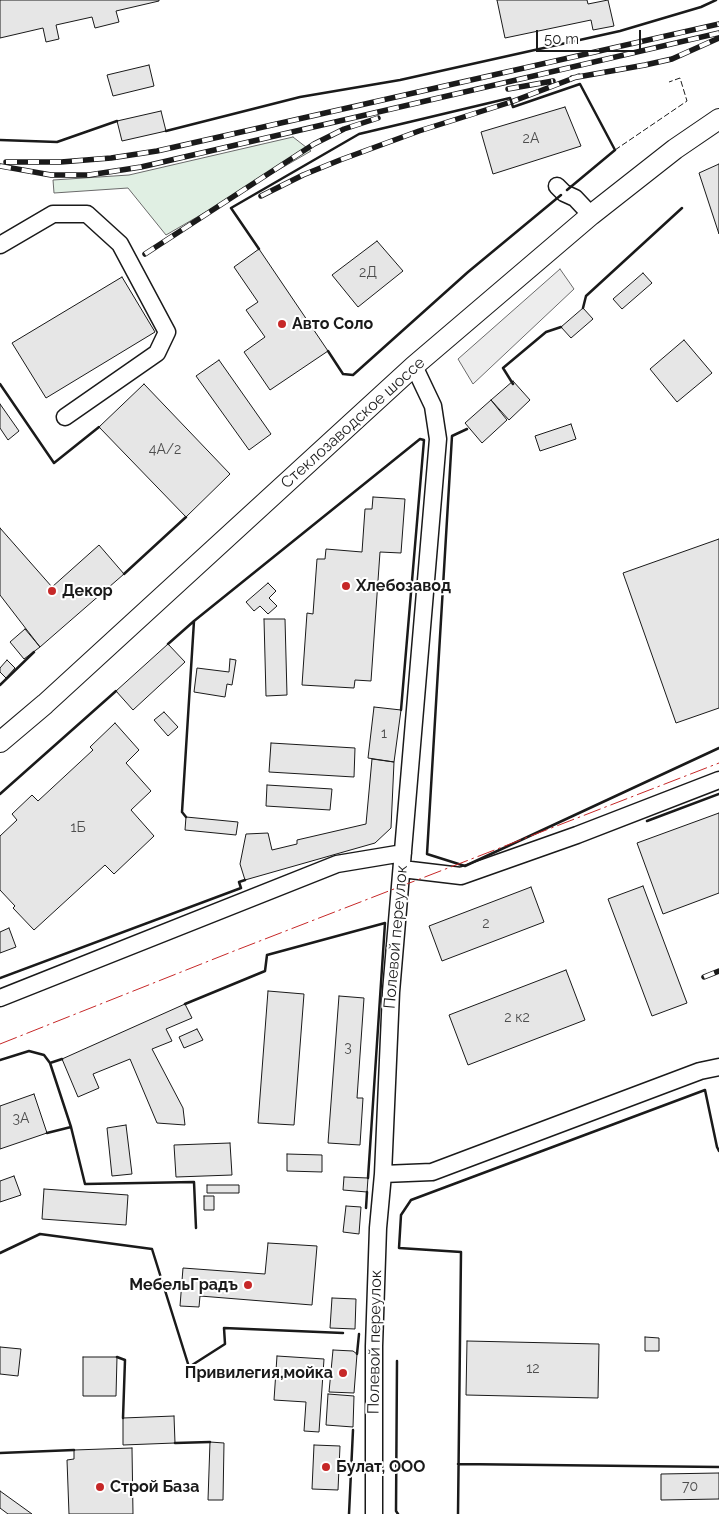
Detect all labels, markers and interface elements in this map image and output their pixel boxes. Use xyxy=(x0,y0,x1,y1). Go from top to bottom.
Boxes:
scale bar xyxy=(539,20,644,52)
text: 50 m xyxy=(544,30,579,48)
house number: 2А xyxy=(523,131,539,147)
house number: 2Д xyxy=(359,265,377,281)
place label: Авто Соло xyxy=(292,314,373,334)
marker: Авто Соло xyxy=(276,318,288,330)
street label: Стеклозаводское шоссе xyxy=(277,353,429,493)
house number: 4А/2 xyxy=(149,442,181,458)
place label: Хлебозавод xyxy=(356,576,451,596)
marker: Хлебозавод xyxy=(340,580,352,592)
place label: Декор xyxy=(62,581,113,601)
marker: Декор xyxy=(46,585,58,597)
house number: 1 xyxy=(381,726,387,742)
house number: 1Б xyxy=(70,820,86,836)
street label: Полевой переулок xyxy=(380,864,412,1010)
house number: 2 xyxy=(482,916,490,932)
house number: 2 к2 xyxy=(504,1010,530,1026)
house number: 3 xyxy=(344,1040,352,1056)
house number: 3А xyxy=(13,1111,29,1127)
street label: Полевой переулок xyxy=(364,1270,386,1414)
place label: МебельГрадъ xyxy=(129,1275,238,1295)
marker: МебельГрадъ xyxy=(242,1279,254,1291)
house number: 12 xyxy=(526,1361,540,1377)
place label: Привилегия,мойка xyxy=(185,1363,333,1383)
marker: Привилегия,мойка xyxy=(337,1367,349,1379)
place label: Булат, ООО xyxy=(336,1457,425,1477)
marker: Булат, ООО xyxy=(320,1461,332,1473)
place label: Строй База xyxy=(110,1477,199,1497)
house number: 70 xyxy=(682,1479,698,1495)
marker: Строй База xyxy=(94,1481,106,1493)

